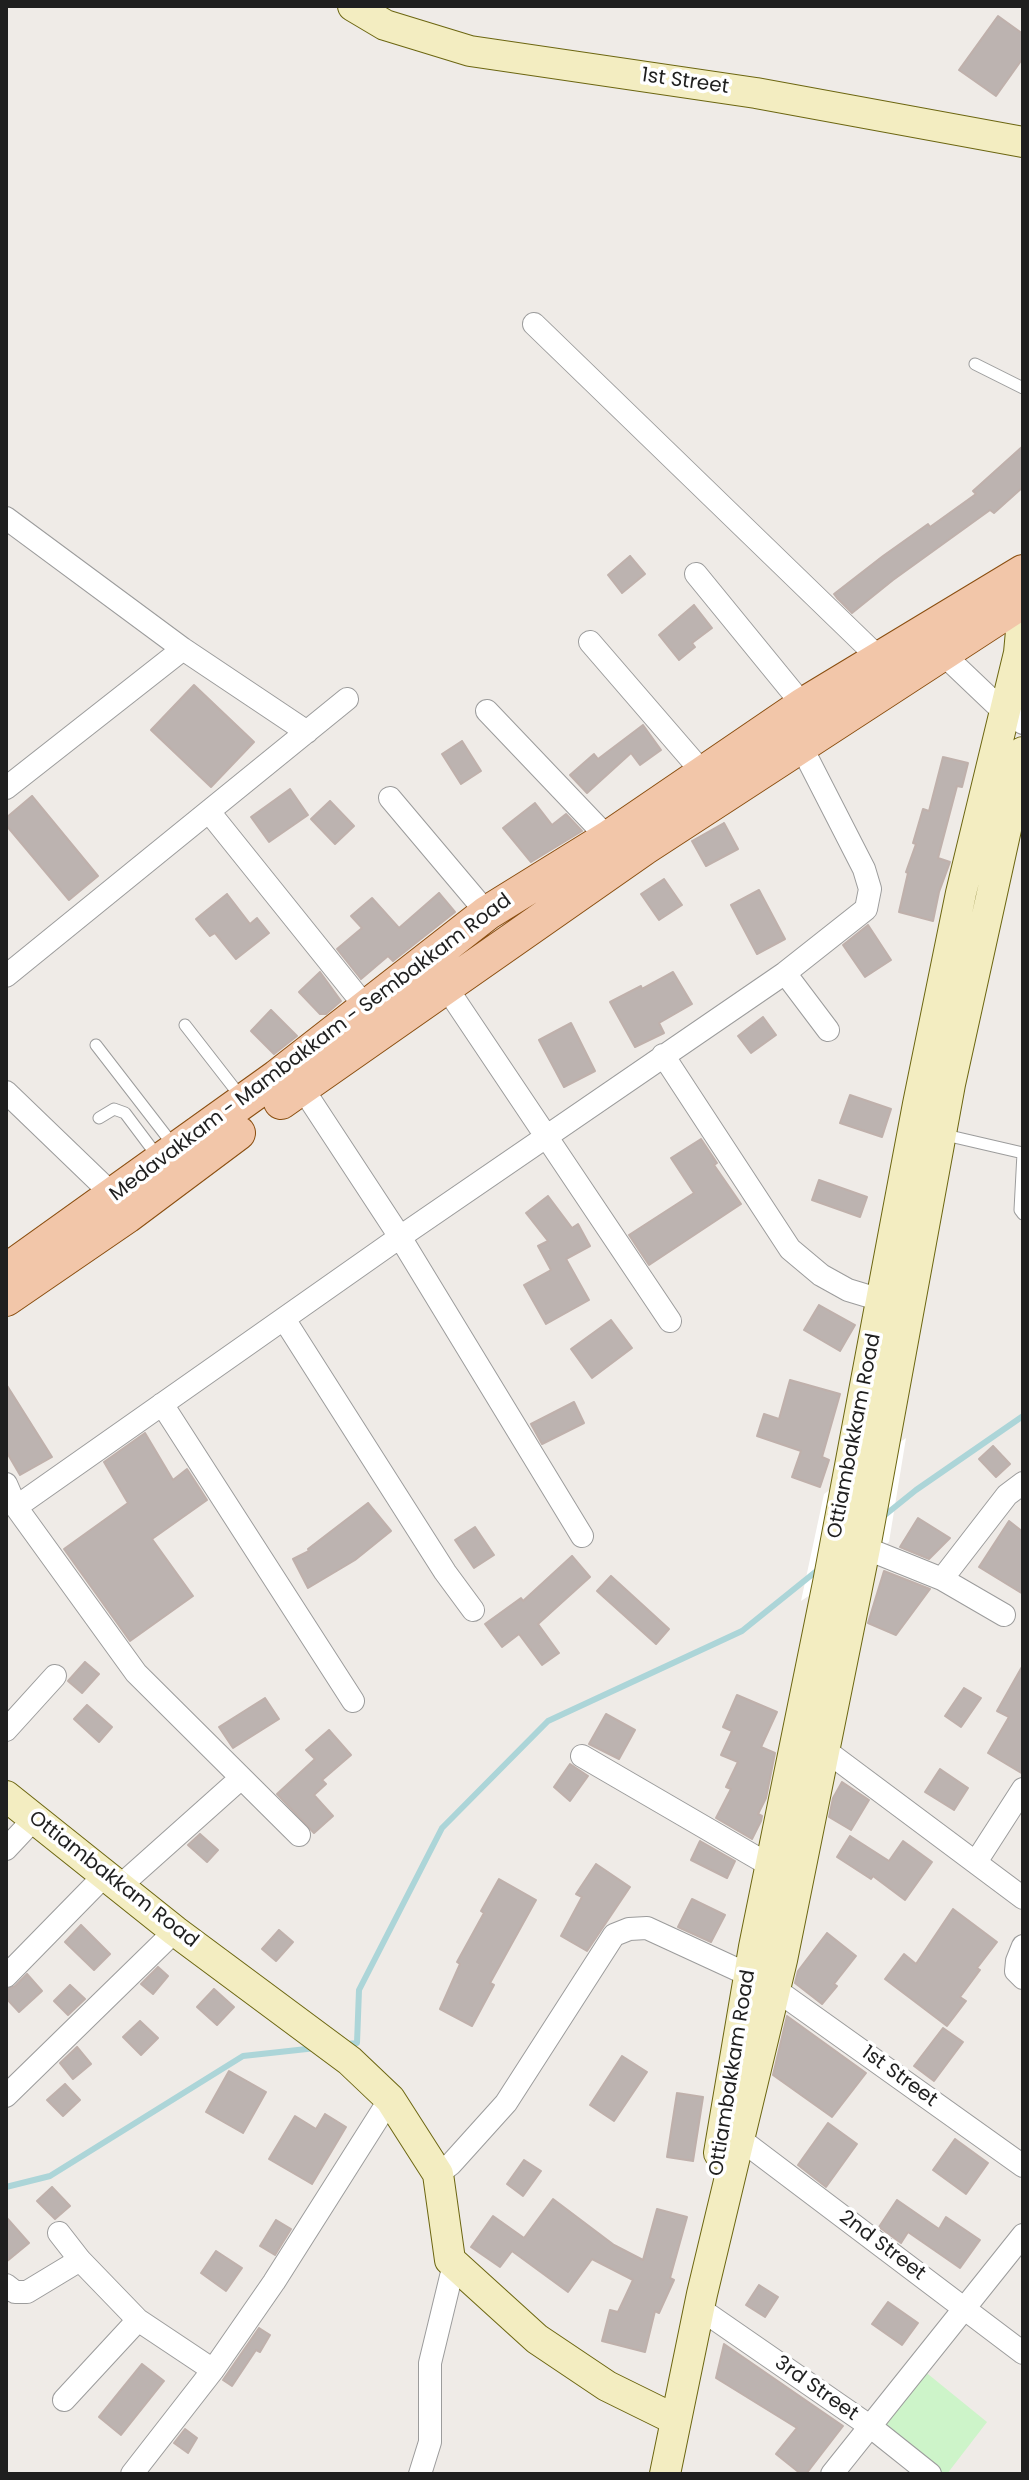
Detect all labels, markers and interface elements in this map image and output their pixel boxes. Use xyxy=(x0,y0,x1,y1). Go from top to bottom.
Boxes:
street label: 1st Street xyxy=(640,64,730,100)
street label: Medavakkam - Mambakkam - Sembakkam Road xyxy=(106,889,516,1207)
street label: Ottiambakkam Road xyxy=(823,1331,887,1541)
street label: Ottiambakkam Road xyxy=(23,1806,203,1954)
street label: Ottiambakkam Road xyxy=(705,1968,761,2178)
street label: 1st Street xyxy=(856,2041,942,2113)
street label: 2nd Street xyxy=(834,2206,930,2286)
street label: 3rd Street xyxy=(770,2351,862,2427)

